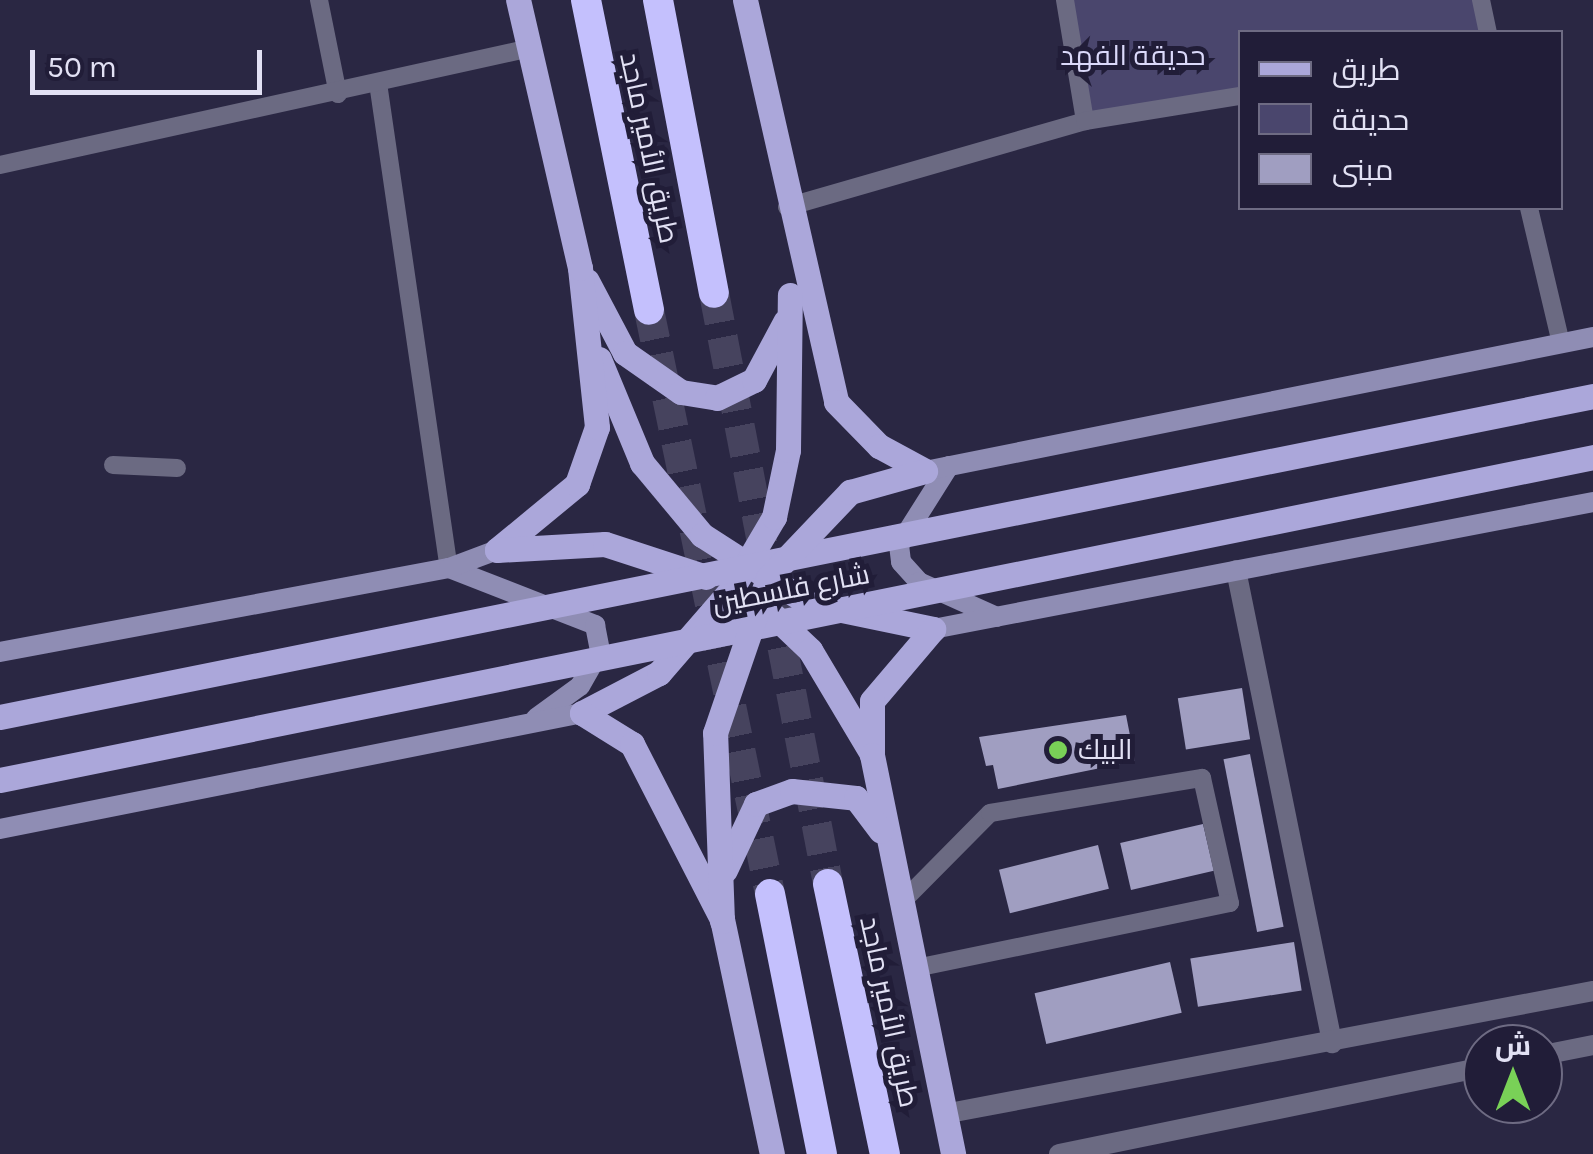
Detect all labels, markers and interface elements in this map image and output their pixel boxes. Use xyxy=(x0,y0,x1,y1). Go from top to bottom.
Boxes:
scale bar xyxy=(35,30,268,92)
legend xyxy=(1238,30,1563,210)
park label: حديقة الفهد xyxy=(1060,39,1206,73)
text: 50 m xyxy=(47,49,117,85)
street label: طريق الأمير ماجد xyxy=(612,50,686,246)
text: طريق xyxy=(1332,52,1401,88)
text: حديقة xyxy=(1332,102,1409,138)
text: مبنى xyxy=(1332,152,1393,188)
street label: شارع فلسطين xyxy=(710,557,872,621)
place label: البيك xyxy=(1078,733,1133,767)
marker: البيك xyxy=(1047,739,1069,761)
street label: طريق الأمير ماجد xyxy=(852,914,926,1110)
north arrow xyxy=(1463,1024,1563,1124)
text: ش xyxy=(1495,1029,1531,1062)

